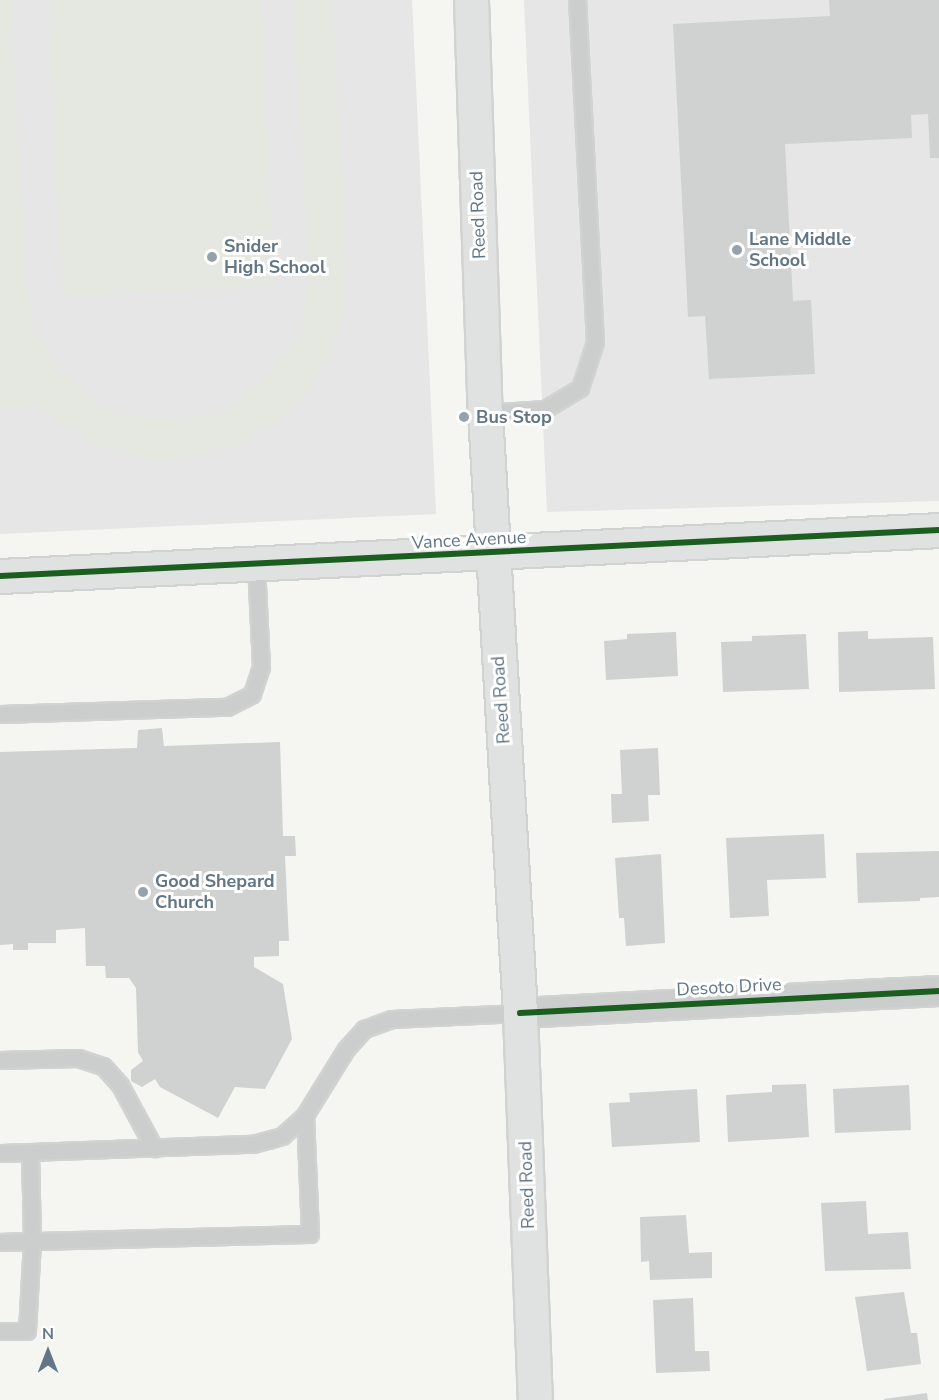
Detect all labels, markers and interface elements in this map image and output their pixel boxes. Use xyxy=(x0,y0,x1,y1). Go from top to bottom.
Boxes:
street label: Reed Road xyxy=(466,171,490,259)
place label: Lane Middle School xyxy=(749,229,851,272)
place label: Snider High School xyxy=(224,236,326,278)
marker: Lane Middle School xyxy=(730,243,744,257)
marker: Snider High School xyxy=(205,250,219,264)
place label: Bus Stop xyxy=(476,406,552,428)
marker: Bus Stop xyxy=(457,410,471,424)
street label: Vance Avenue xyxy=(411,526,527,554)
street label: Reed Road xyxy=(487,655,515,745)
place label: Good Shepard Church xyxy=(155,871,275,914)
marker: Good Shepard Church xyxy=(136,885,150,899)
street label: Desoto Drive xyxy=(676,973,782,1001)
street label: Reed Road xyxy=(515,1141,539,1229)
north arrow xyxy=(18,1322,78,1382)
text: N xyxy=(42,1323,54,1345)

